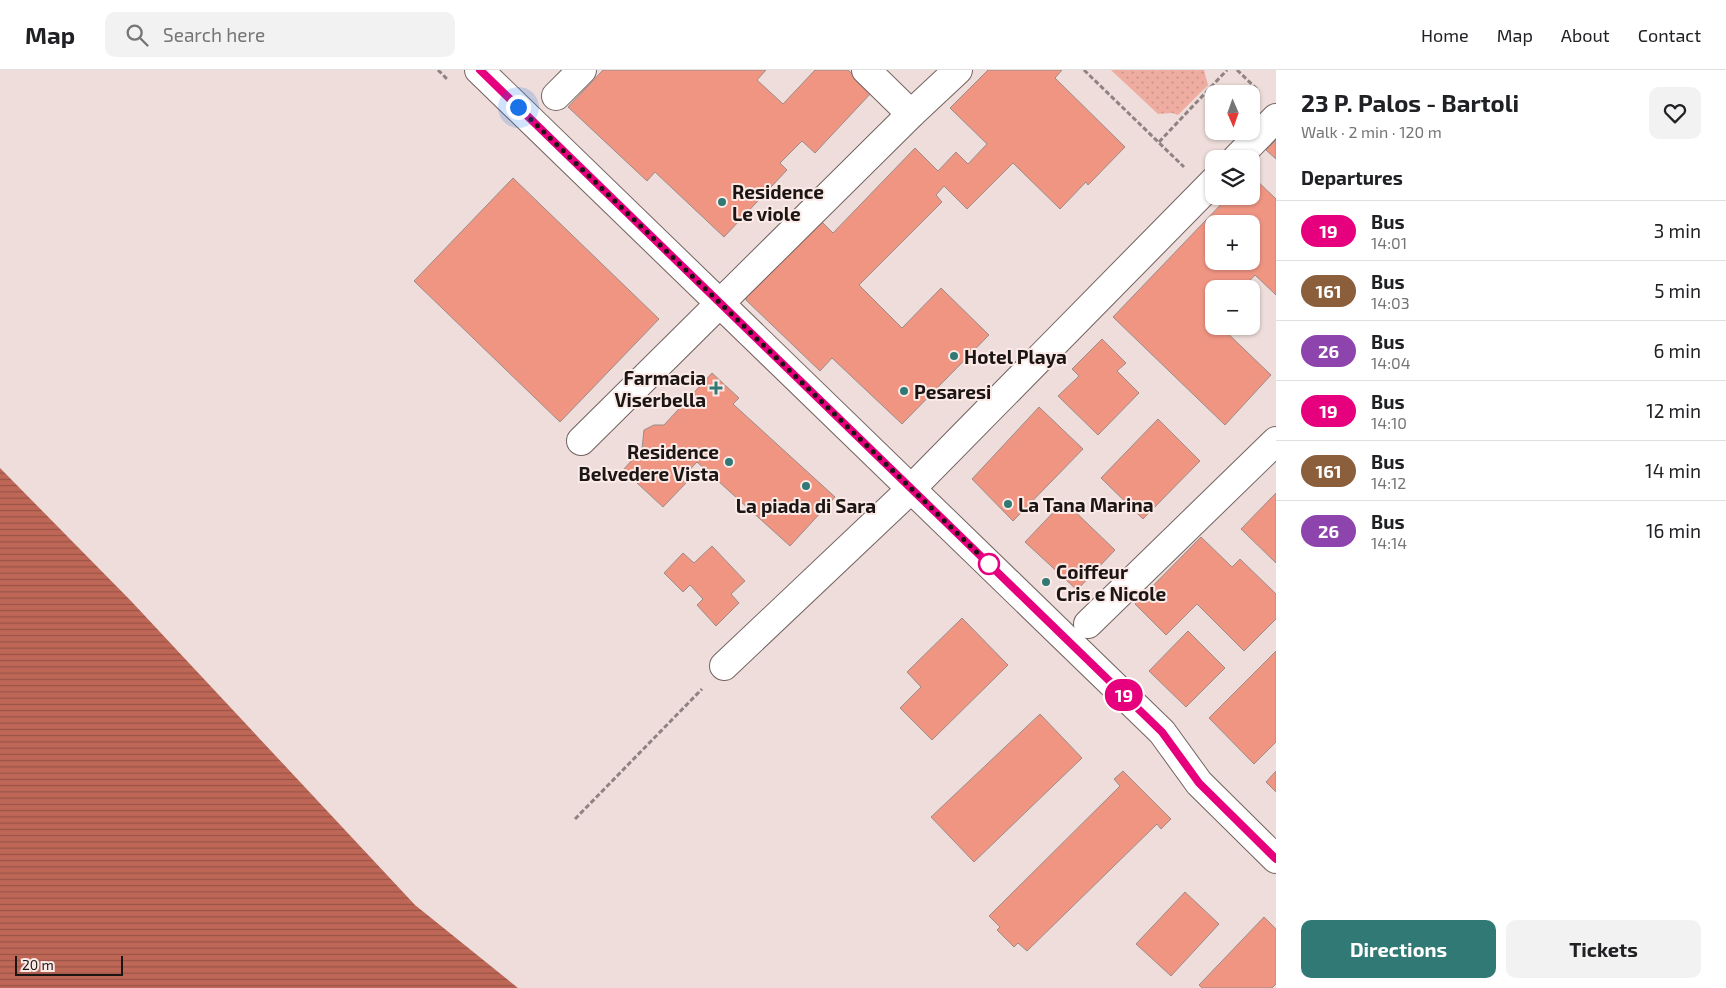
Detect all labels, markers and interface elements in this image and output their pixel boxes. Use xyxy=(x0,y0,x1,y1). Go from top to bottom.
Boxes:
search box xyxy=(105,12,455,57)
text: Map xyxy=(25,20,75,49)
icon: search xyxy=(123,21,151,49)
text: Search here xyxy=(163,23,265,46)
text: Home xyxy=(1421,24,1469,46)
text: Map xyxy=(1497,24,1533,46)
text: About xyxy=(1561,24,1610,46)
text: Contact xyxy=(1638,24,1701,46)
north arrow xyxy=(1205,85,1260,140)
map controls xyxy=(1205,85,1260,335)
button: heart xyxy=(1649,87,1701,139)
text: 23 P. Palos - Bartoli xyxy=(1301,88,1519,117)
your location xyxy=(506,95,531,120)
text: Walk · 2 min · 120 m xyxy=(1301,122,1442,141)
button: layers xyxy=(1205,150,1260,205)
text: Departures xyxy=(1301,166,1403,189)
place label: Residence Le viole xyxy=(732,180,824,225)
marker: Residence Le viole xyxy=(716,196,728,208)
text: Bus xyxy=(1371,210,1405,233)
button: + xyxy=(1205,215,1260,270)
text: 3 min xyxy=(1654,219,1701,242)
text: 19 xyxy=(1319,220,1338,242)
text: 14:01 xyxy=(1371,233,1407,252)
text: Bus xyxy=(1371,270,1405,293)
text: 5 min xyxy=(1654,279,1701,302)
button: − xyxy=(1205,280,1260,335)
text: 161 xyxy=(1315,280,1342,302)
text: 14:03 xyxy=(1371,293,1410,312)
text: Bus xyxy=(1371,330,1405,353)
text: 6 min xyxy=(1653,339,1701,362)
text: 26 xyxy=(1318,340,1339,362)
place label: Hotel Playa xyxy=(964,345,1067,369)
marker: Hotel Playa xyxy=(948,350,960,362)
text: 14:04 xyxy=(1371,353,1410,372)
place label: Farmacia Viserbella xyxy=(614,366,706,411)
place label: Pesaresi xyxy=(914,380,991,403)
marker: Farmacia Viserbella xyxy=(710,382,722,394)
marker: Pesaresi xyxy=(898,385,910,397)
text: Bus xyxy=(1371,390,1405,413)
text: 12 min xyxy=(1646,399,1701,422)
text: 19 xyxy=(1319,400,1338,422)
text: 14:10 xyxy=(1371,413,1407,432)
place label: Residence Belvedere Vista xyxy=(579,440,719,485)
text: Bus xyxy=(1371,450,1405,473)
marker: Residence Belvedere Vista xyxy=(723,456,735,468)
text: 14 min xyxy=(1645,459,1701,482)
text: 161 xyxy=(1315,460,1342,482)
text: 14:12 xyxy=(1371,473,1406,492)
marker: La piada di Sara xyxy=(800,480,812,492)
place label: La Tana Marina xyxy=(1018,493,1153,516)
place label: La piada di Sara xyxy=(736,494,876,517)
marker: La Tana Marina xyxy=(1002,498,1014,510)
text: Bus xyxy=(1371,510,1405,533)
text: 16 min xyxy=(1646,519,1701,542)
text: 26 xyxy=(1318,520,1339,542)
text: 14:14 xyxy=(1371,533,1407,552)
unlabelled marker xyxy=(978,553,1000,575)
place label: Coiffeur Cris e Nicole xyxy=(1056,560,1166,605)
marker: Coiffeur Cris e Nicole xyxy=(1040,576,1052,588)
line badge: 19 xyxy=(1102,679,1146,711)
text: 19 xyxy=(1115,684,1133,706)
button: Directions xyxy=(1301,920,1496,978)
button: Tickets xyxy=(1506,920,1701,978)
scale bar xyxy=(15,953,122,976)
text: 20 m xyxy=(22,956,54,973)

